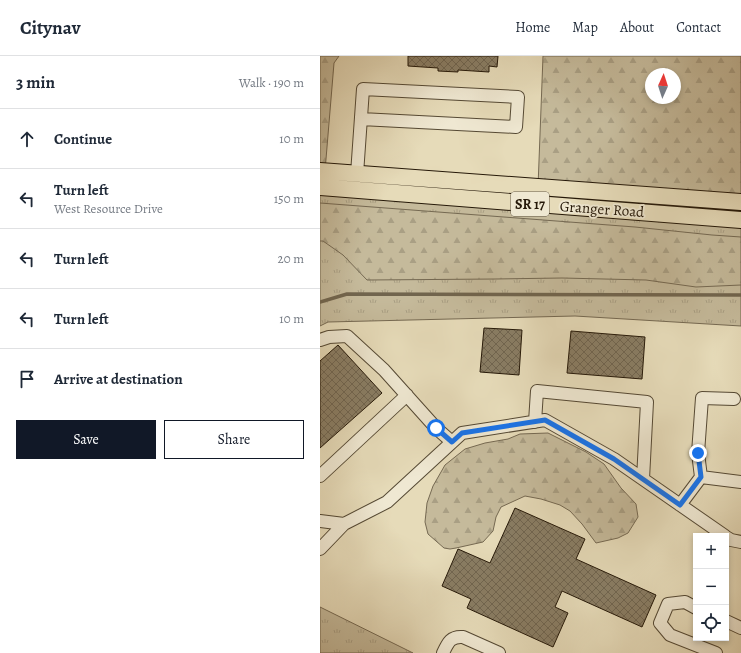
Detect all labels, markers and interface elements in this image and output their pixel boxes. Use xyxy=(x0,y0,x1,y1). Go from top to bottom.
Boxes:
text: Citynav xyxy=(20,15,81,41)
text: Home xyxy=(515,18,550,37)
text: Map xyxy=(572,18,598,37)
text: About xyxy=(620,18,654,37)
text: Contact xyxy=(676,18,721,37)
north arrow xyxy=(645,68,681,104)
text: 3 min xyxy=(16,71,55,94)
text: Walk · 190 m xyxy=(239,74,304,91)
icon: ahead xyxy=(16,128,38,150)
text: Continue xyxy=(54,129,112,149)
text: 10 m xyxy=(279,130,304,147)
text: Turn left xyxy=(54,180,109,200)
icon: left xyxy=(16,188,38,210)
text: 150 m xyxy=(274,190,304,207)
road number: SR 17 xyxy=(511,192,549,216)
street label: Granger Road xyxy=(559,196,646,222)
text: West Resource Drive xyxy=(54,200,163,217)
icon: left xyxy=(16,248,38,270)
text: Turn left xyxy=(54,249,109,269)
text: 20 m xyxy=(278,250,304,267)
icon: left xyxy=(16,308,38,330)
text: Turn left xyxy=(54,309,109,329)
text: 10 m xyxy=(279,310,304,327)
icon: arrive xyxy=(16,368,38,390)
text: Arrive at destination xyxy=(54,369,183,389)
route start xyxy=(427,419,445,437)
button: Save xyxy=(16,420,156,459)
button: Share xyxy=(164,420,304,459)
route end xyxy=(689,444,707,462)
map controls xyxy=(693,533,729,641)
button: + xyxy=(693,533,729,569)
button: − xyxy=(693,569,729,605)
button: locate xyxy=(693,605,729,641)

